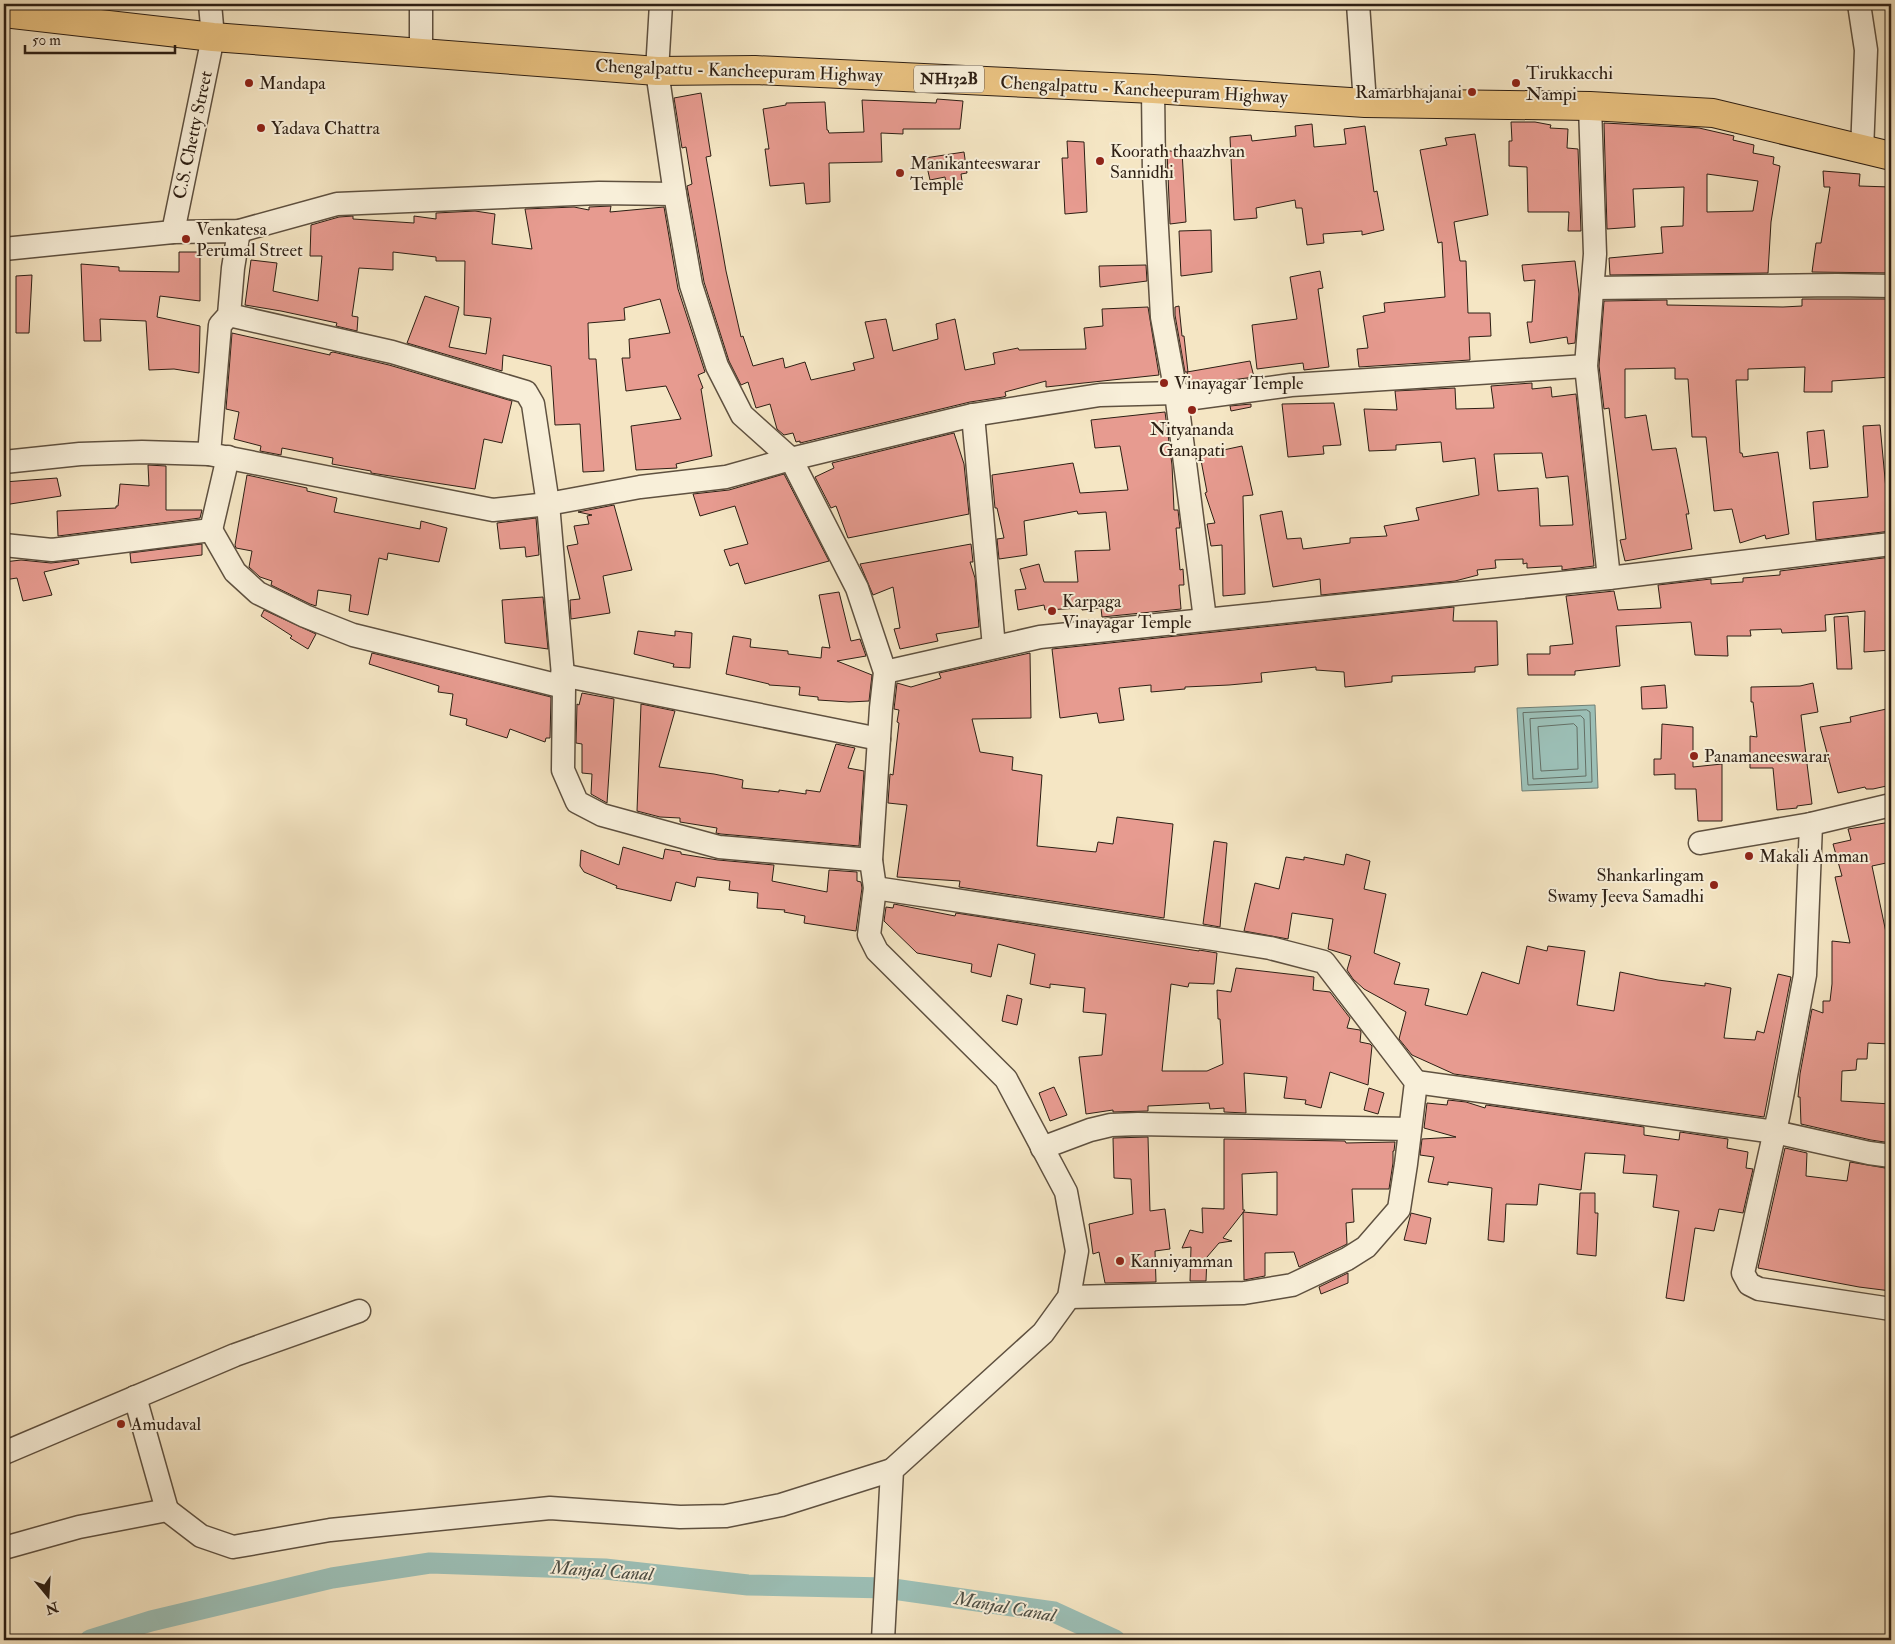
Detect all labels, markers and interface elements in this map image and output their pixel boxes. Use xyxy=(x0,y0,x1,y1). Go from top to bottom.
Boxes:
scale bar xyxy=(25,22,175,54)
text: 50 m xyxy=(32,31,61,50)
street label: Chengalpattu - Kancheepuram Highway xyxy=(595,54,884,88)
place label: Tirukkacchi Nampi xyxy=(1526,62,1613,106)
road number: NH132B xyxy=(914,66,984,92)
street label: C.S. Chetty Street xyxy=(168,69,218,201)
street label: Chengalpattu - Kancheepuram Highway xyxy=(1000,71,1289,109)
place label: Mandapa xyxy=(259,72,326,95)
marker: Mandapa xyxy=(243,77,255,89)
marker: Tirukkacchi Nampi xyxy=(1510,77,1522,89)
place label: Ramarbhajanai xyxy=(1355,81,1462,104)
marker: Ramarbhajanai xyxy=(1466,86,1478,98)
place label: Yadava Chattra xyxy=(271,117,380,140)
marker: Yadava Chattra xyxy=(255,122,267,134)
place label: Koorath thaazhvan Sannidhi xyxy=(1110,140,1245,184)
place label: Manikanteeswarar Temple xyxy=(910,152,1040,196)
marker: Koorath thaazhvan Sannidhi xyxy=(1094,155,1106,167)
marker: Manikanteeswarar Temple xyxy=(894,167,906,179)
place label: Venkatesa Perumal Street xyxy=(196,218,303,262)
marker: Venkatesa Perumal Street xyxy=(180,233,192,245)
place label: Vinayagar Temple xyxy=(1174,372,1304,395)
marker: Vinayagar Temple xyxy=(1158,377,1170,389)
marker: Nityananda Ganapati xyxy=(1186,404,1198,416)
place label: Nityananda Ganapati xyxy=(1150,418,1235,462)
place label: Karpaga Vinayagar Temple xyxy=(1062,590,1192,634)
marker: Karpaga Vinayagar Temple xyxy=(1046,605,1058,617)
place label: Panamaneeswarar xyxy=(1704,745,1830,768)
marker: Panamaneeswarar xyxy=(1688,750,1700,762)
place label: Makali Amman xyxy=(1759,845,1869,868)
marker: Makali Amman xyxy=(1743,850,1755,862)
place label: Shankarlingam Swamy Jeeva Samadhi xyxy=(1548,864,1704,908)
marker: Shankarlingam Swamy Jeeva Samadhi xyxy=(1708,879,1720,891)
place label: Kanniyamman xyxy=(1130,1250,1233,1273)
marker: Kanniyamman xyxy=(1114,1255,1126,1267)
place label: Amudaval xyxy=(130,1413,202,1436)
marker: Amudaval xyxy=(115,1418,127,1430)
water label: Manjal Canal xyxy=(549,1555,655,1587)
north arrow xyxy=(22,1572,72,1622)
water label: Manjal Canal xyxy=(952,1586,1059,1628)
text: N xyxy=(43,1598,61,1618)

